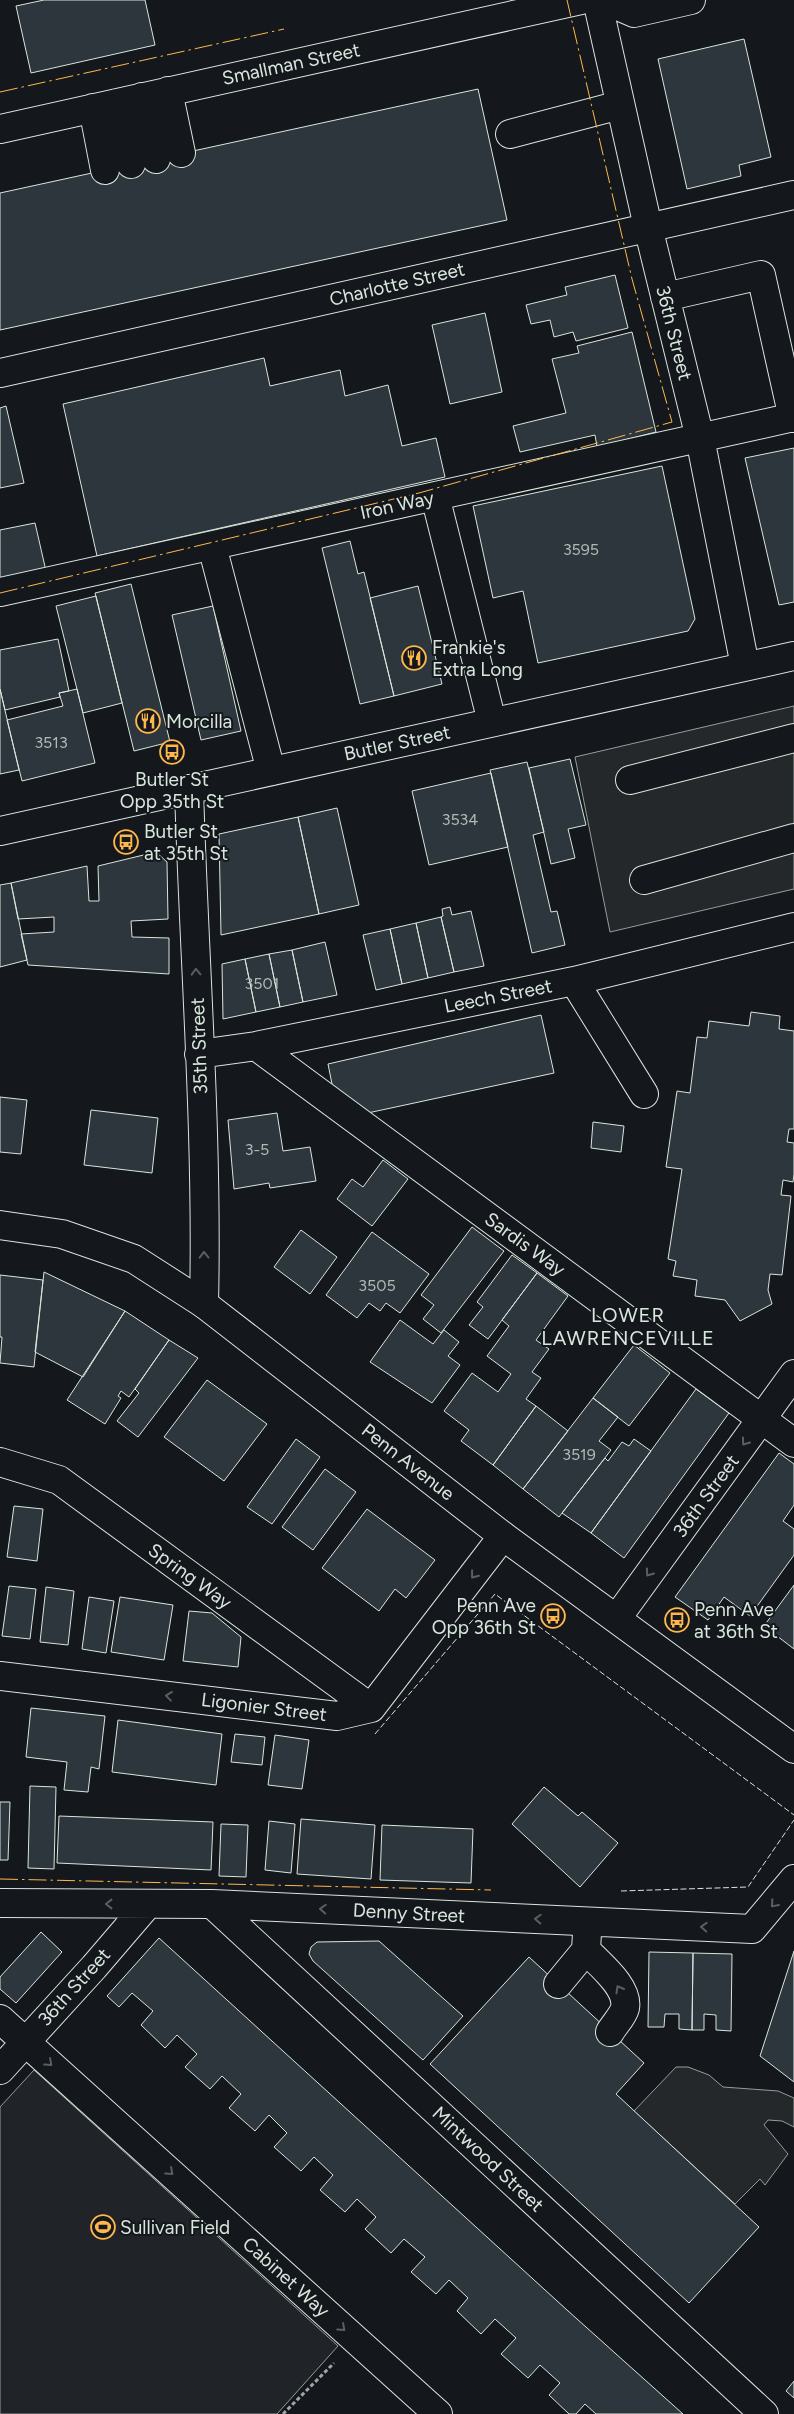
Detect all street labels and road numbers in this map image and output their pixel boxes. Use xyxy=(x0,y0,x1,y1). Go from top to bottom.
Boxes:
street label: Smallman Street xyxy=(220,38,362,90)
street label: Charlotte Street xyxy=(327,257,467,311)
street label: 36th Street xyxy=(651,283,697,383)
street label: Iron Way xyxy=(358,486,436,524)
street label: Butler Street xyxy=(342,720,452,766)
street label: Leech Street xyxy=(442,974,554,1018)
street label: 35th Street xyxy=(186,997,212,1095)
street label: Sardis Way xyxy=(480,1207,570,1281)
street label: Penn Avenue xyxy=(357,1419,459,1505)
street label: 36th Street xyxy=(668,1450,744,1542)
street label: Spring Way xyxy=(144,1538,236,1614)
street label: Ligonier Street xyxy=(200,1688,328,1726)
street label: Denny Street xyxy=(352,1899,466,1927)
street label: 36th Street xyxy=(33,1943,115,2031)
street label: Mintwood Street xyxy=(427,2101,549,2217)
street label: Cabinet Way xyxy=(238,2232,334,2322)

